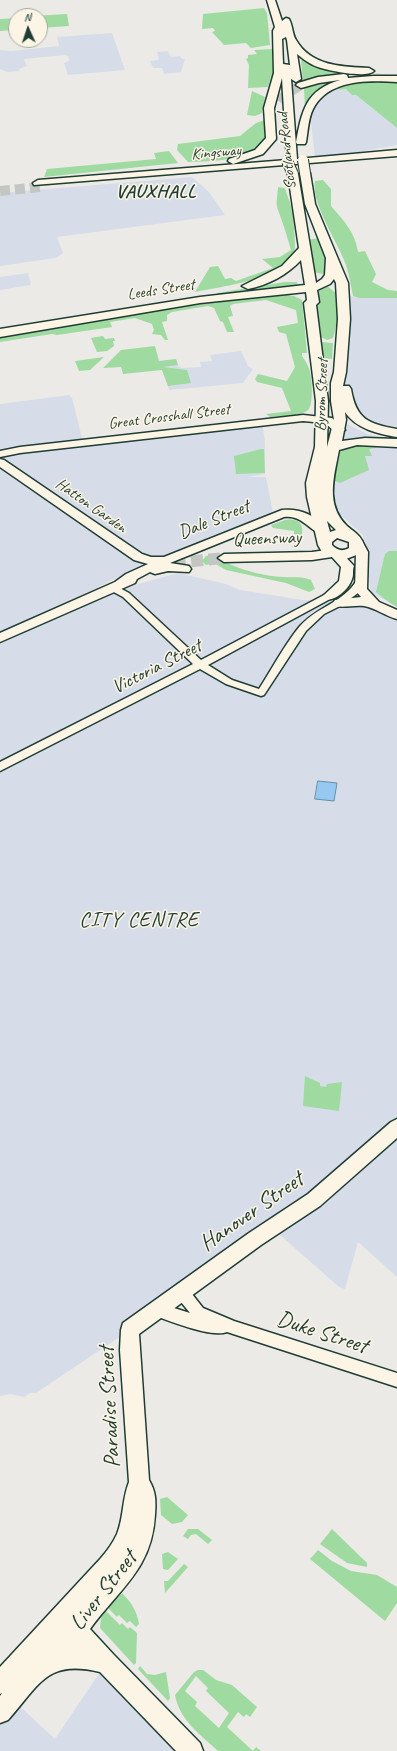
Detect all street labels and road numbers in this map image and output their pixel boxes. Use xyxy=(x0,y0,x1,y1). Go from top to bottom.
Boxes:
street label: Scotland Road xyxy=(273,112,301,190)
street label: Kingsway xyxy=(190,141,242,165)
street label: Leeds Street xyxy=(126,275,196,305)
street label: Byrom Street xyxy=(311,358,333,432)
street label: Great Crosshall Street xyxy=(107,400,231,434)
street label: Hatton Garden xyxy=(52,474,130,538)
street label: Dale Street xyxy=(175,495,253,545)
street label: Queensway xyxy=(233,526,301,552)
street label: Victoria Street xyxy=(108,635,206,699)
street label: Hanover Street xyxy=(195,1166,309,1258)
street label: Duke Street xyxy=(273,1305,371,1361)
street label: Paradise Street xyxy=(93,1346,127,1468)
street label: Liver Street xyxy=(64,1546,144,1636)

